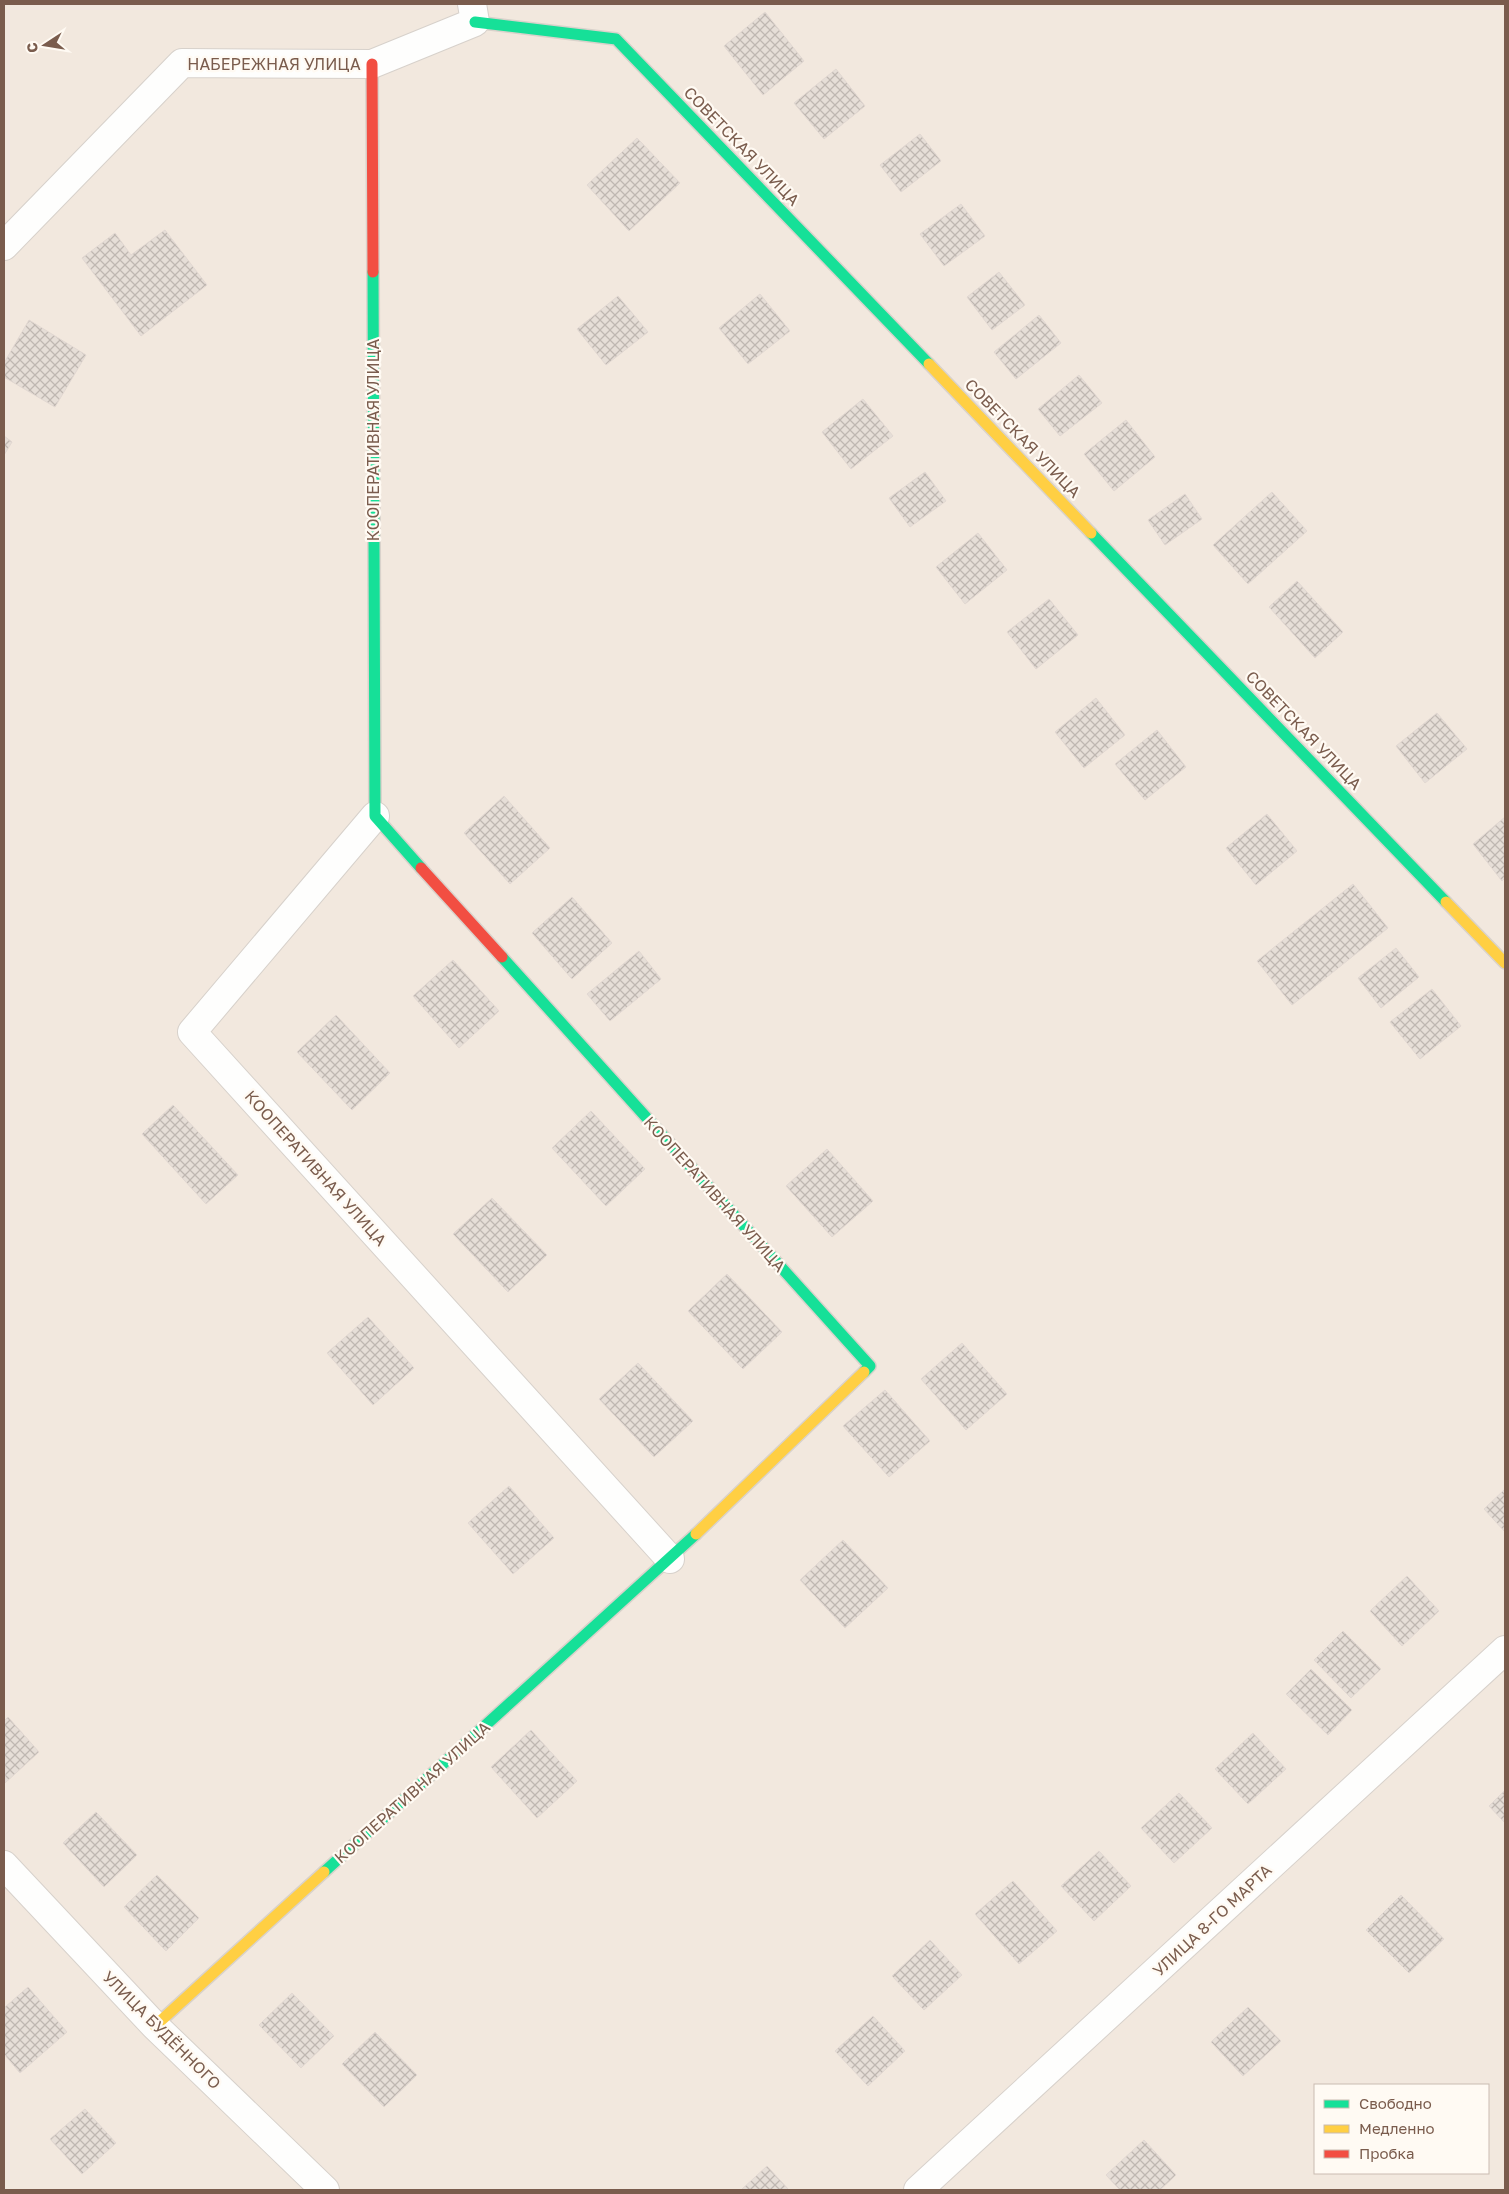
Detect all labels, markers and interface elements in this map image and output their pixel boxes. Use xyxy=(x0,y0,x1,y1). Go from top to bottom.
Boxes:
north arrow xyxy=(20,20,70,70)
text: С xyxy=(22,41,41,54)
street label: НАБЕРЕЖНАЯ УЛИЦА xyxy=(187,54,361,74)
street label: СОВЕТСКАЯ УЛИЦА xyxy=(680,82,804,210)
street label: КООПЕРАТИВНАЯ УЛИЦА xyxy=(363,339,383,541)
street label: СОВЕТСКАЯ УЛИЦА xyxy=(961,374,1085,502)
street label: СОВЕТСКАЯ УЛИЦА xyxy=(1242,666,1366,794)
street label: КООПЕРАТИВНАЯ УЛИЦА xyxy=(241,1086,391,1250)
street label: КООПЕРАТИВНАЯ УЛИЦА xyxy=(640,1112,790,1276)
street label: КООПЕРАТИВНАЯ УЛИЦА xyxy=(330,1717,494,1867)
street label: УЛИЦА 8-ГО МАРТА xyxy=(1148,1860,1276,1980)
street label: УЛИЦА БУДЁННОГО xyxy=(99,1967,225,2093)
legend xyxy=(1314,2084,1489,2174)
text: Свободно xyxy=(1359,2094,1432,2112)
text: Медленно xyxy=(1359,2119,1435,2137)
text: Пробка xyxy=(1359,2144,1414,2162)

